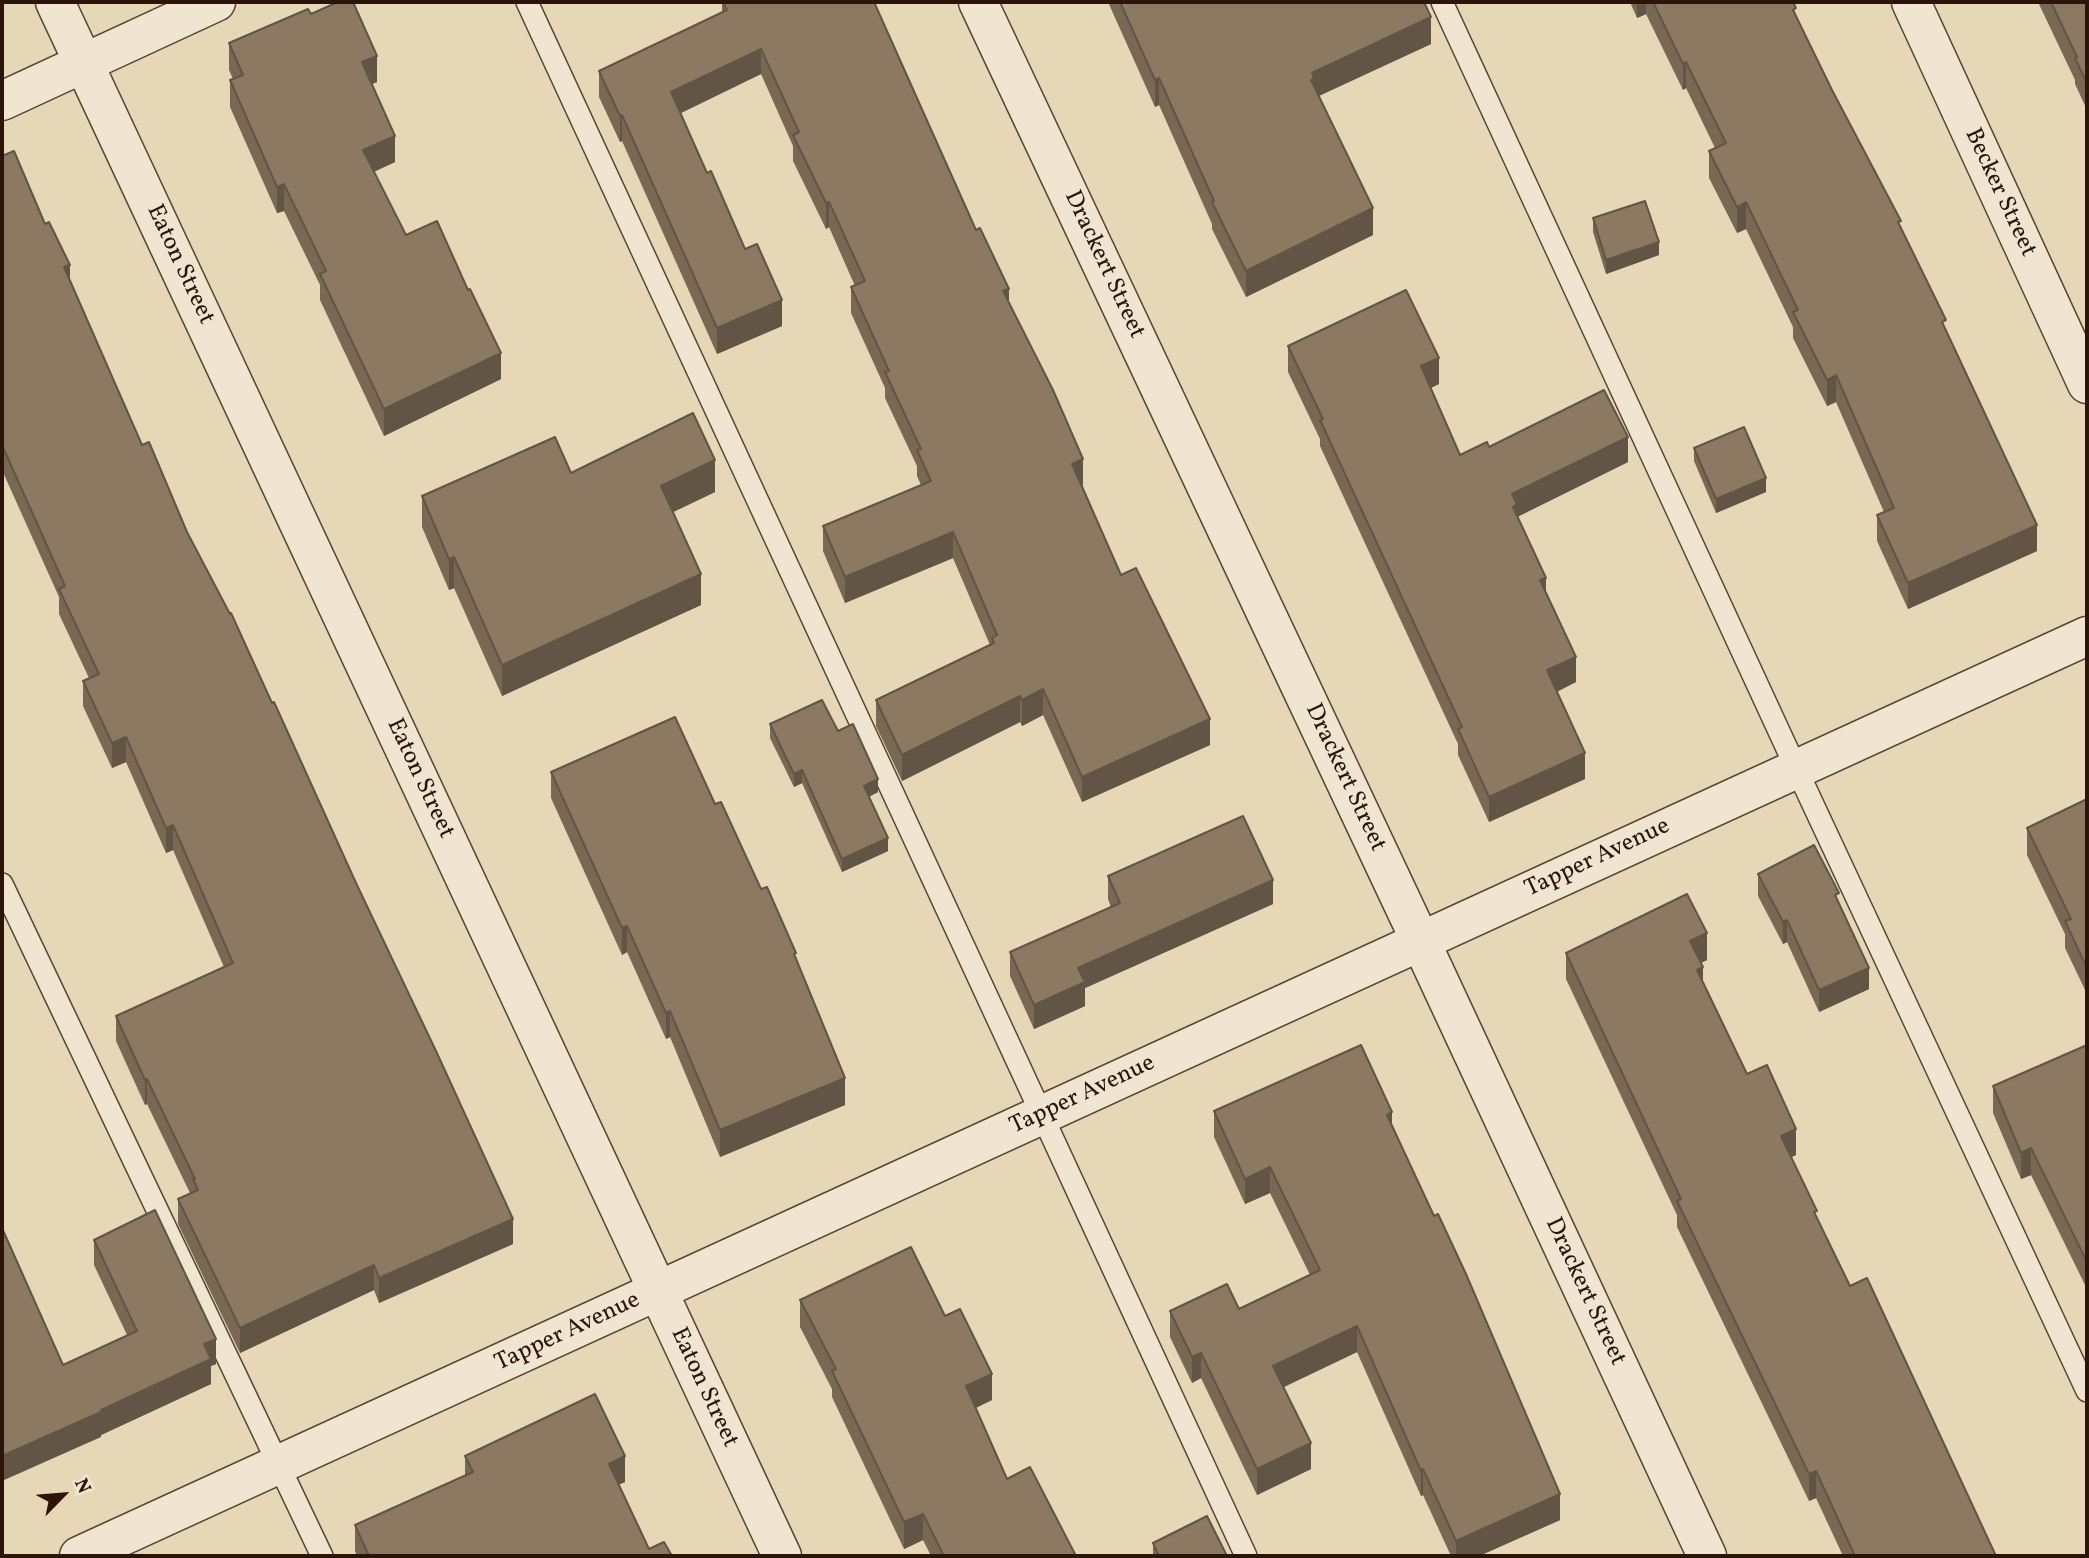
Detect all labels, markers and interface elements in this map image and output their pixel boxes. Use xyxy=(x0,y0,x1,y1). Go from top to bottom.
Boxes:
street label: Becker Street xyxy=(1957,124,2041,262)
street label: Drackert Street xyxy=(1056,186,1150,344)
street label: Eaton Street xyxy=(139,200,219,330)
street label: Drackert Street xyxy=(1297,699,1391,857)
street label: Eaton Street xyxy=(379,714,459,844)
street label: Tapper Avenue xyxy=(1521,813,1675,905)
street label: Tapper Avenue xyxy=(1006,1050,1160,1142)
street label: Drackert Street xyxy=(1537,1213,1631,1371)
street label: Tapper Avenue xyxy=(491,1287,645,1379)
street label: Eaton Street xyxy=(663,1323,743,1453)
north arrow xyxy=(28,1460,98,1530)
text: N xyxy=(67,1474,97,1498)

